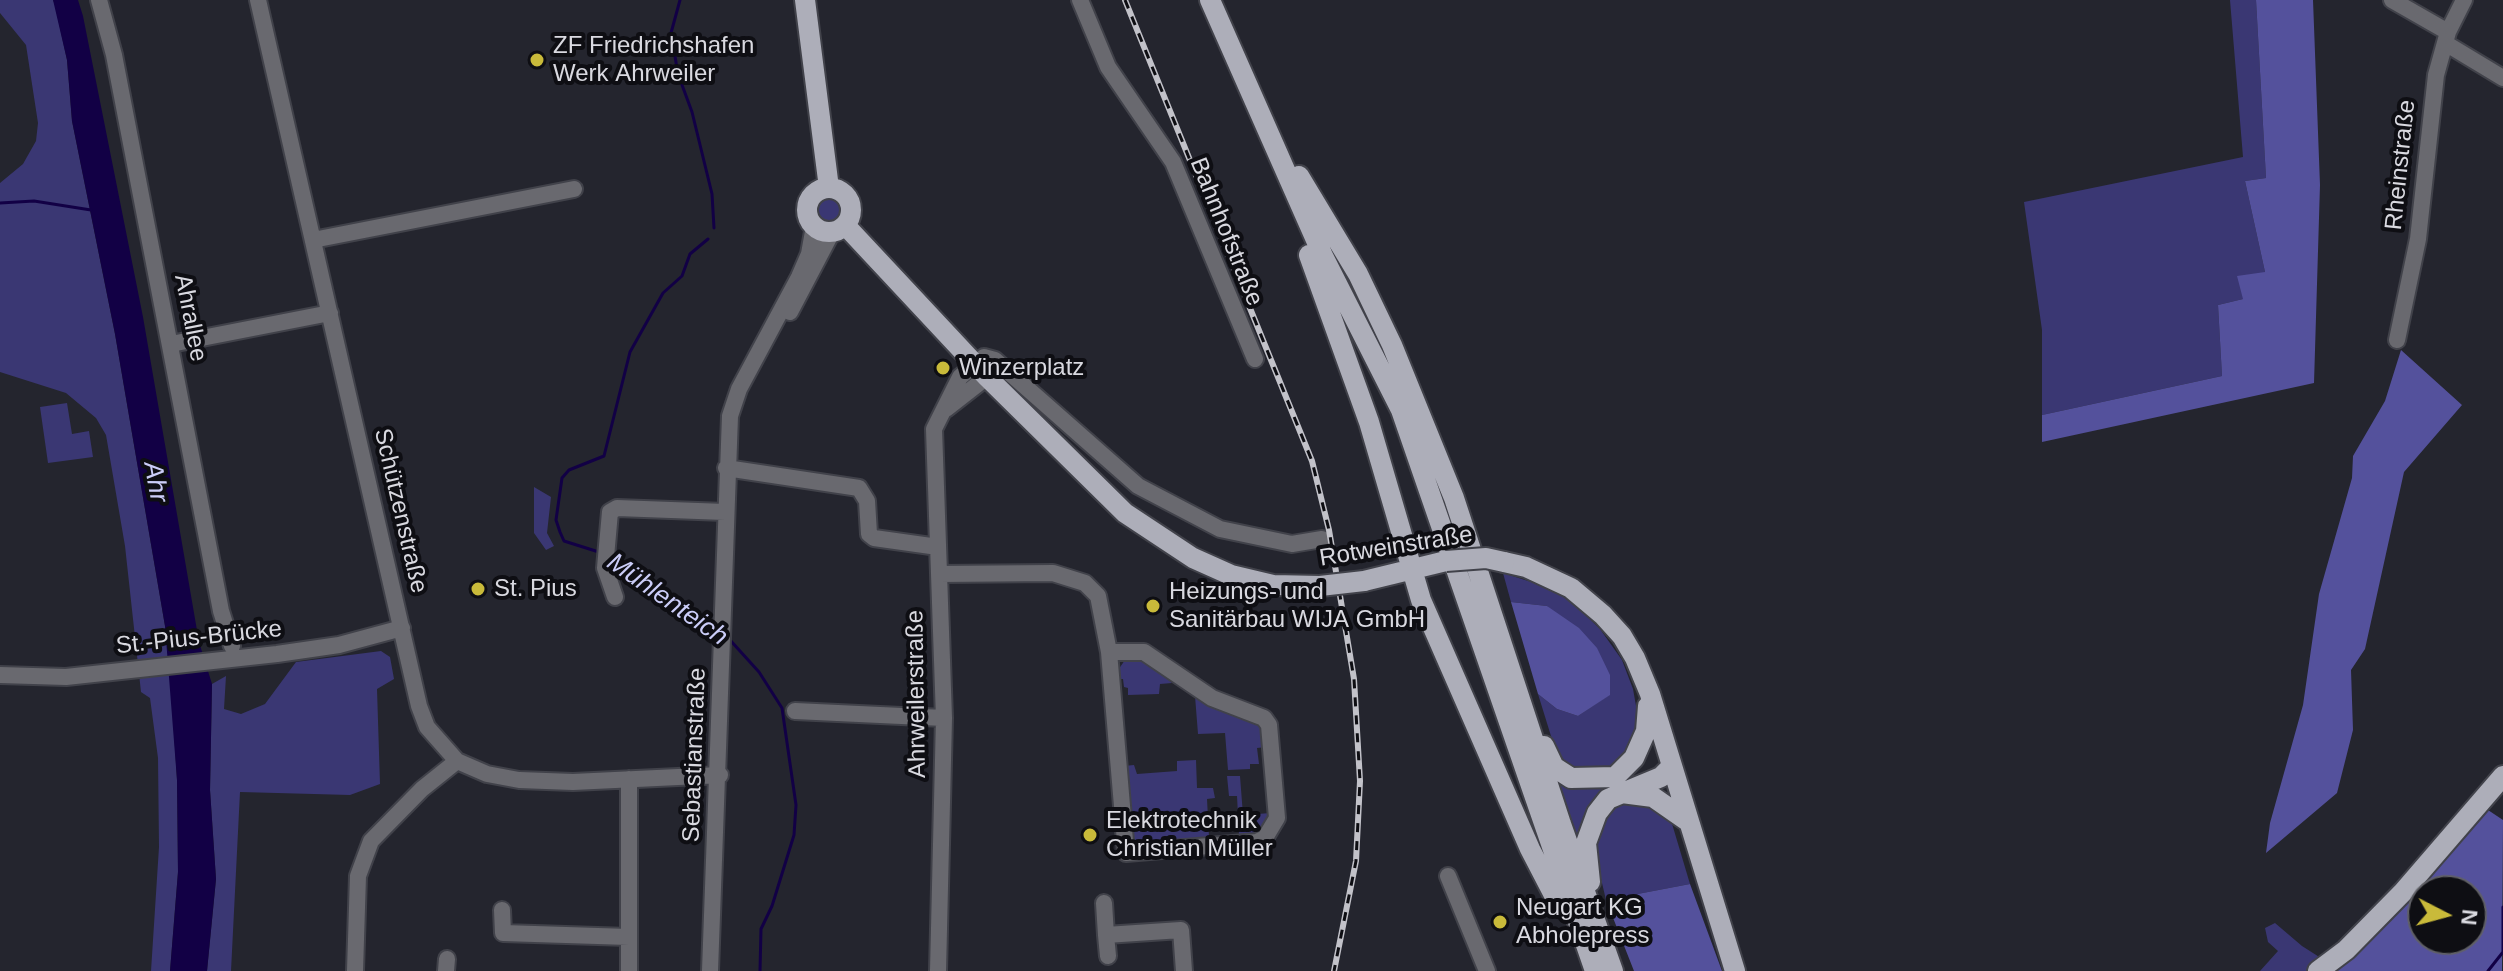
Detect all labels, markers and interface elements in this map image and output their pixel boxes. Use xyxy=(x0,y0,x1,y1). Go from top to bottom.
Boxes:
place label: ZF Friedrichshafen Werk Ahrweiler xyxy=(553,32,754,88)
marker: ZF Friedrichshafen Werk Ahrweiler xyxy=(528,51,546,69)
street label: Rheinstraße xyxy=(2380,98,2422,232)
street label: Bahnhofstraße xyxy=(1183,154,1269,310)
street label: Ahrallee xyxy=(167,272,213,364)
place label: Winzerplatz xyxy=(959,354,1084,382)
marker: Winzerplatz xyxy=(934,359,952,377)
street label: Schützenstraße xyxy=(367,426,433,596)
water label: Ahr xyxy=(136,459,174,505)
street label: Rotweinstraße xyxy=(1317,521,1475,573)
water label: Mühlenteich xyxy=(601,547,733,653)
place label: St. Pius xyxy=(494,575,577,603)
place label: Heizungs- und Sanitärbau WIJA GmbH xyxy=(1169,578,1425,634)
marker: St. Pius xyxy=(469,580,487,598)
marker: Heizungs- und Sanitärbau WIJA GmbH xyxy=(1144,597,1162,615)
street label: Ahrweilerstraße xyxy=(901,610,933,778)
street label: St.-Pius-Brücke xyxy=(115,615,283,661)
street label: Sebastianstraße xyxy=(678,667,712,843)
place label: Elektrotechnik Christian Müller xyxy=(1106,807,1273,863)
marker: Elektrotechnik Christian Müller xyxy=(1081,826,1099,844)
north arrow xyxy=(2407,875,2487,955)
place label: Neugart KG Abholepress xyxy=(1516,894,1649,950)
text: N xyxy=(2456,908,2483,927)
marker: Neugart KG Abholepress xyxy=(1491,913,1509,931)

